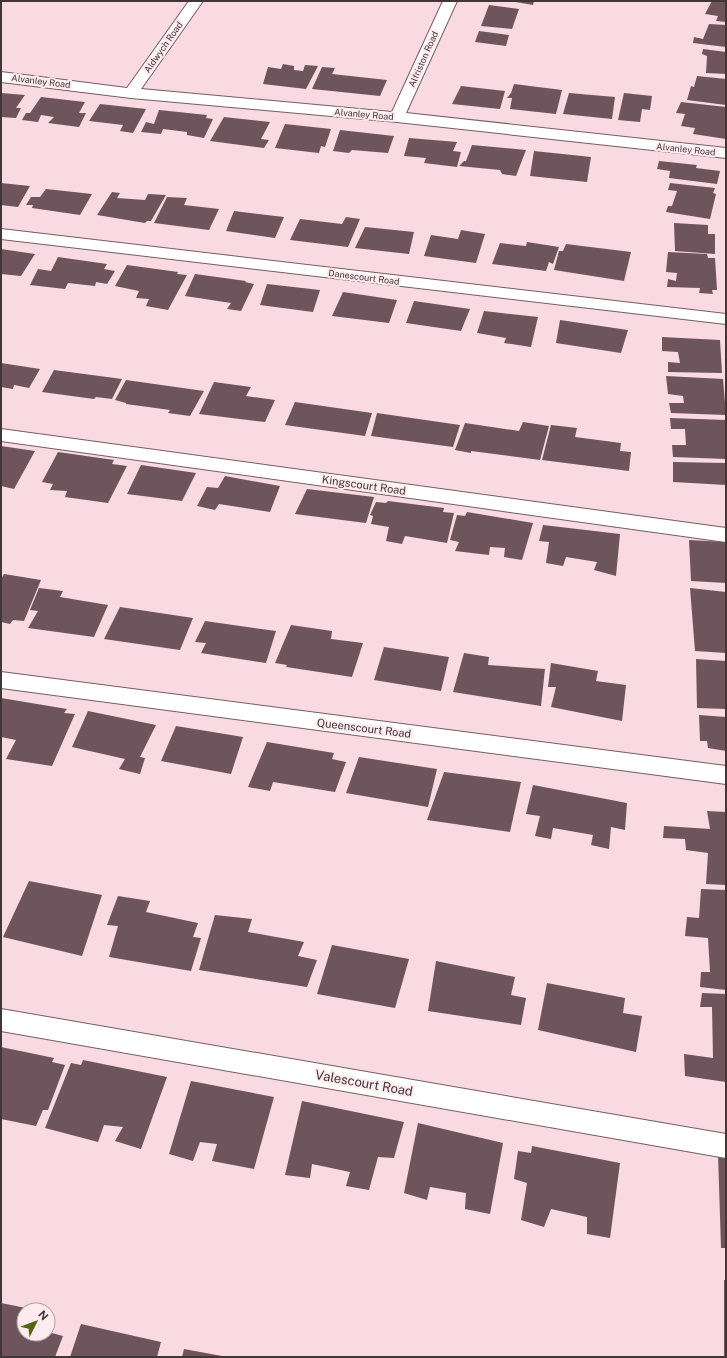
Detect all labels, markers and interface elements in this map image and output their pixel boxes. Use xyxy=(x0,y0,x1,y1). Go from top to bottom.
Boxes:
street label: Aldwych Road xyxy=(141,19,185,75)
street label: Alfriston Road xyxy=(406,29,440,89)
street label: Alvanley Road xyxy=(11,72,71,90)
street label: Alvanley Road xyxy=(334,106,394,122)
street label: Alvanley Road xyxy=(656,140,716,158)
street label: Danescourt Road xyxy=(328,267,400,287)
street label: Kingscourt Road xyxy=(321,473,407,497)
street label: Queenscourt Road xyxy=(316,716,412,740)
street label: Valescourt Road xyxy=(314,1067,414,1099)
north arrow xyxy=(16,1302,56,1342)
text: N xyxy=(36,1308,51,1323)

